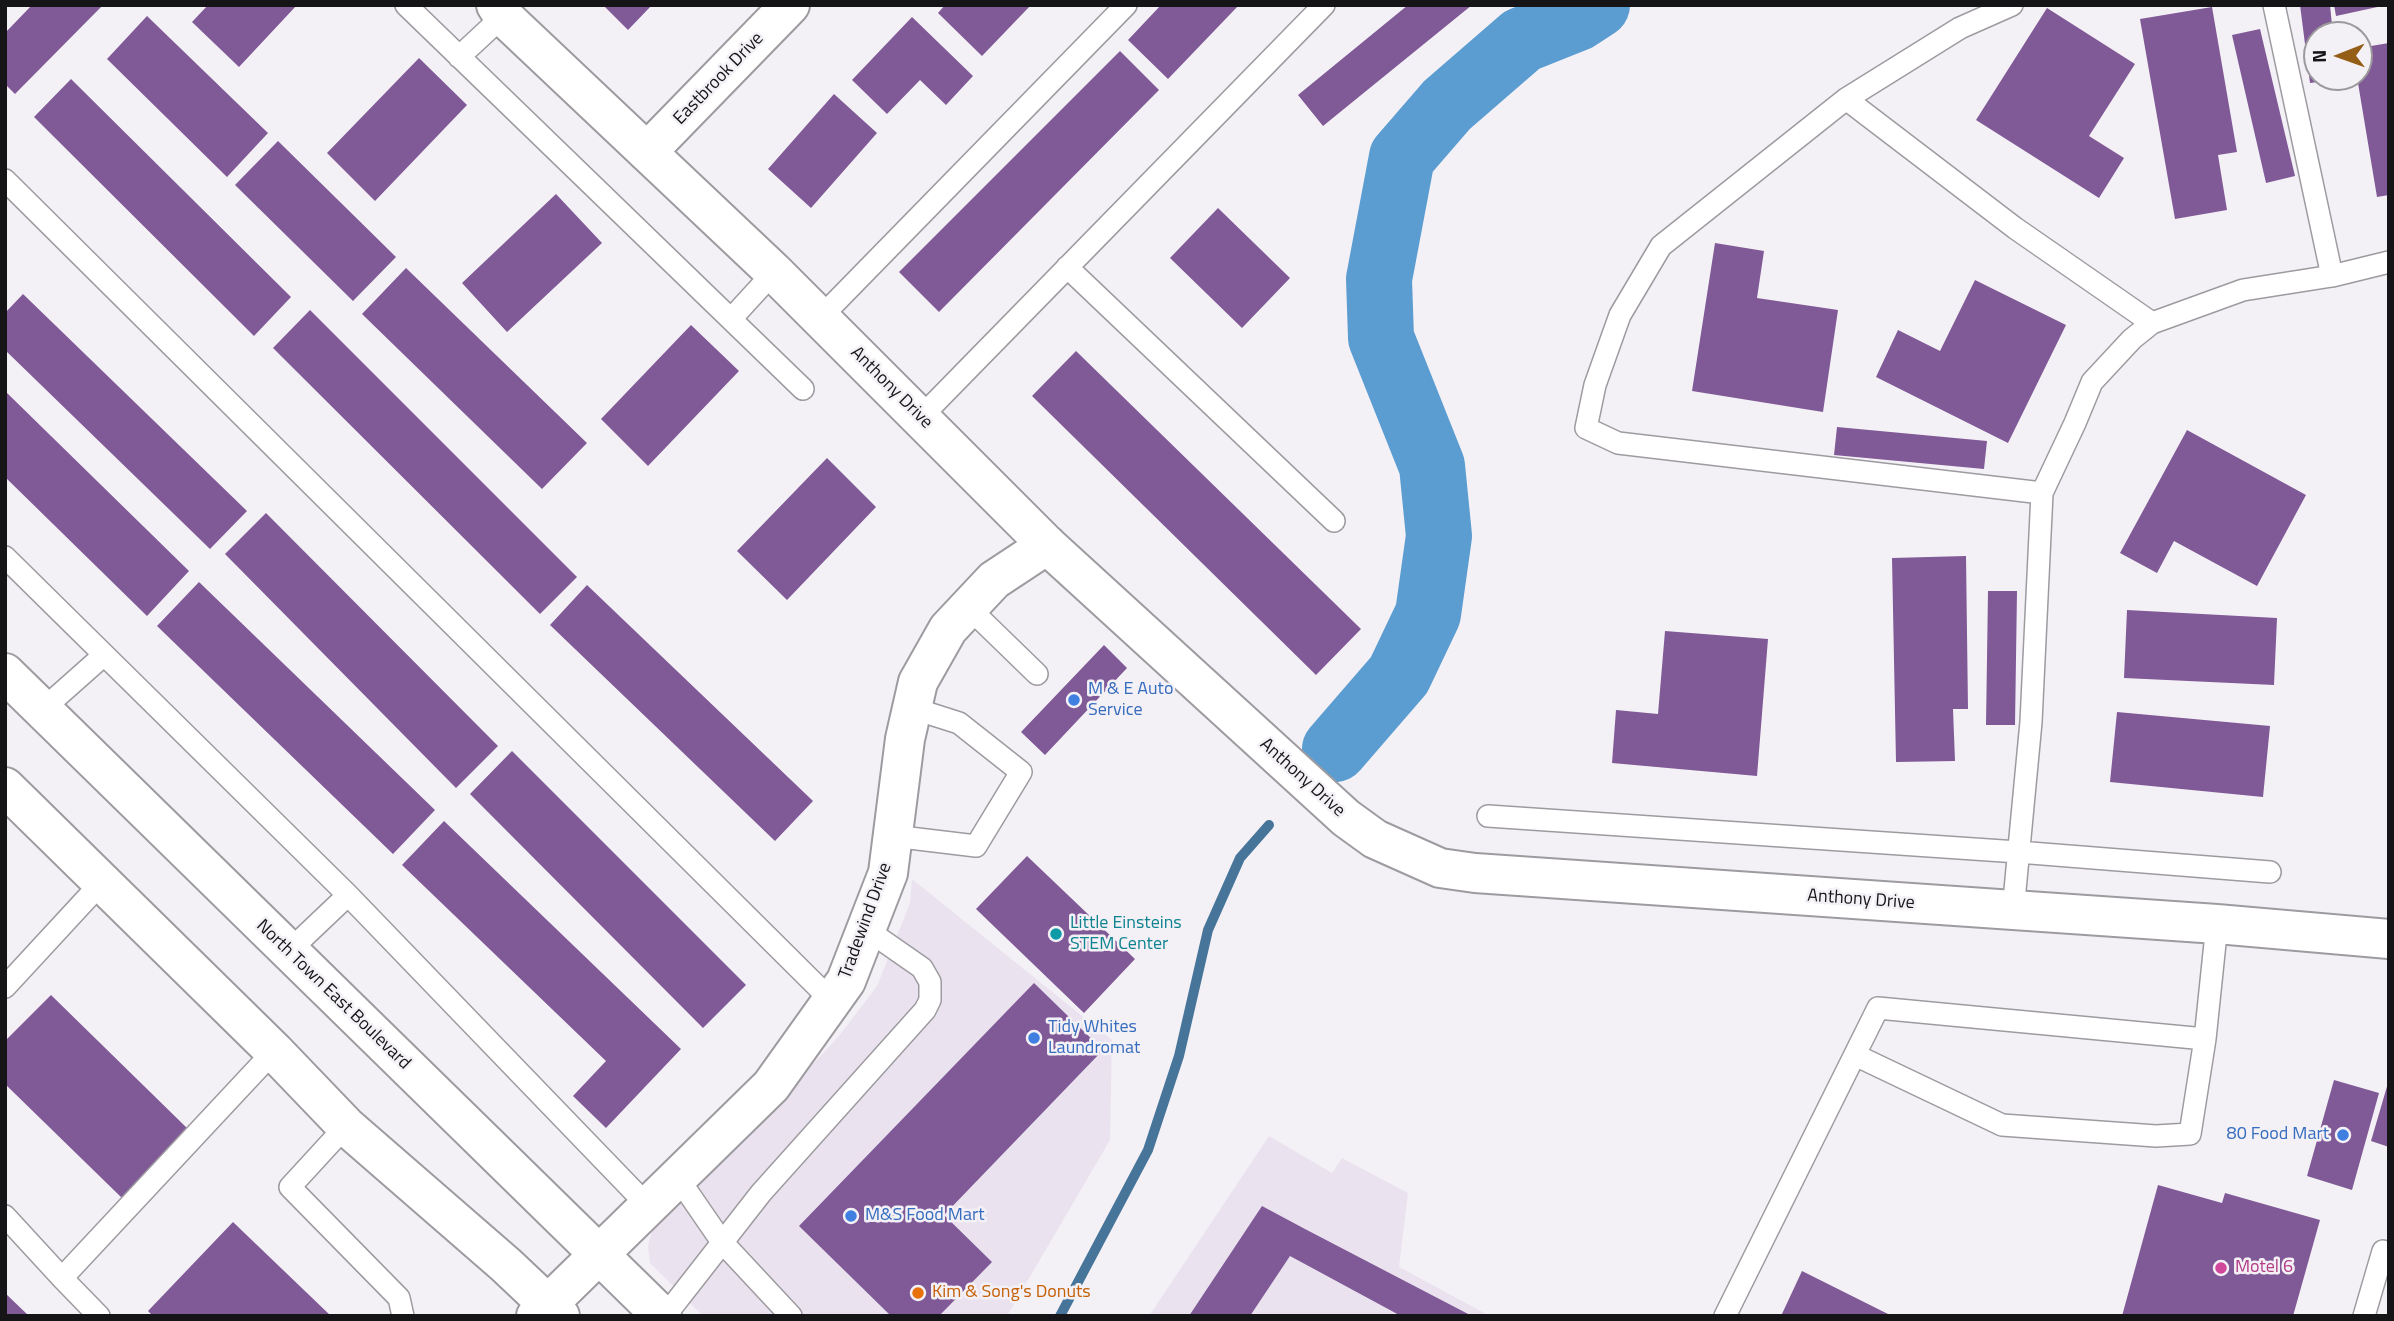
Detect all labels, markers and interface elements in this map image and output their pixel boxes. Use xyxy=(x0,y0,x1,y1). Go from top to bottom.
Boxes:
north arrow xyxy=(2303,21,2373,91)
street label: Eastbrook Drive xyxy=(670,28,768,130)
text: N xyxy=(2304,50,2333,63)
street label: Anthony Drive xyxy=(845,342,937,434)
place label: M & E Auto Service xyxy=(1088,679,1173,722)
marker: M & E Auto Service xyxy=(1066,692,1082,708)
street label: Anthony Drive xyxy=(1255,734,1349,822)
street label: Tradewind Drive xyxy=(835,860,897,982)
street label: Anthony Drive xyxy=(1807,885,1915,915)
place label: Little Einsteins STEM Center xyxy=(1070,913,1182,956)
street label: North Town East Boulevard xyxy=(251,916,415,1074)
marker: Little Einsteins STEM Center xyxy=(1048,926,1064,942)
place label: Tidy Whites Laundromat xyxy=(1048,1017,1140,1060)
marker: Tidy Whites Laundromat xyxy=(1026,1030,1042,1046)
place label: 80 Food Mart xyxy=(2227,1124,2329,1146)
marker: 80 Food Mart xyxy=(2335,1127,2351,1143)
place label: M&S Food Mart xyxy=(865,1205,985,1227)
marker: M&S Food Mart xyxy=(843,1208,859,1224)
place label: Motel 6 xyxy=(2235,1257,2293,1279)
marker: Motel 6 xyxy=(2213,1260,2229,1276)
place label: Kim & Song's Donuts xyxy=(932,1282,1091,1304)
marker: Kim & Song's Donuts xyxy=(910,1285,926,1301)

